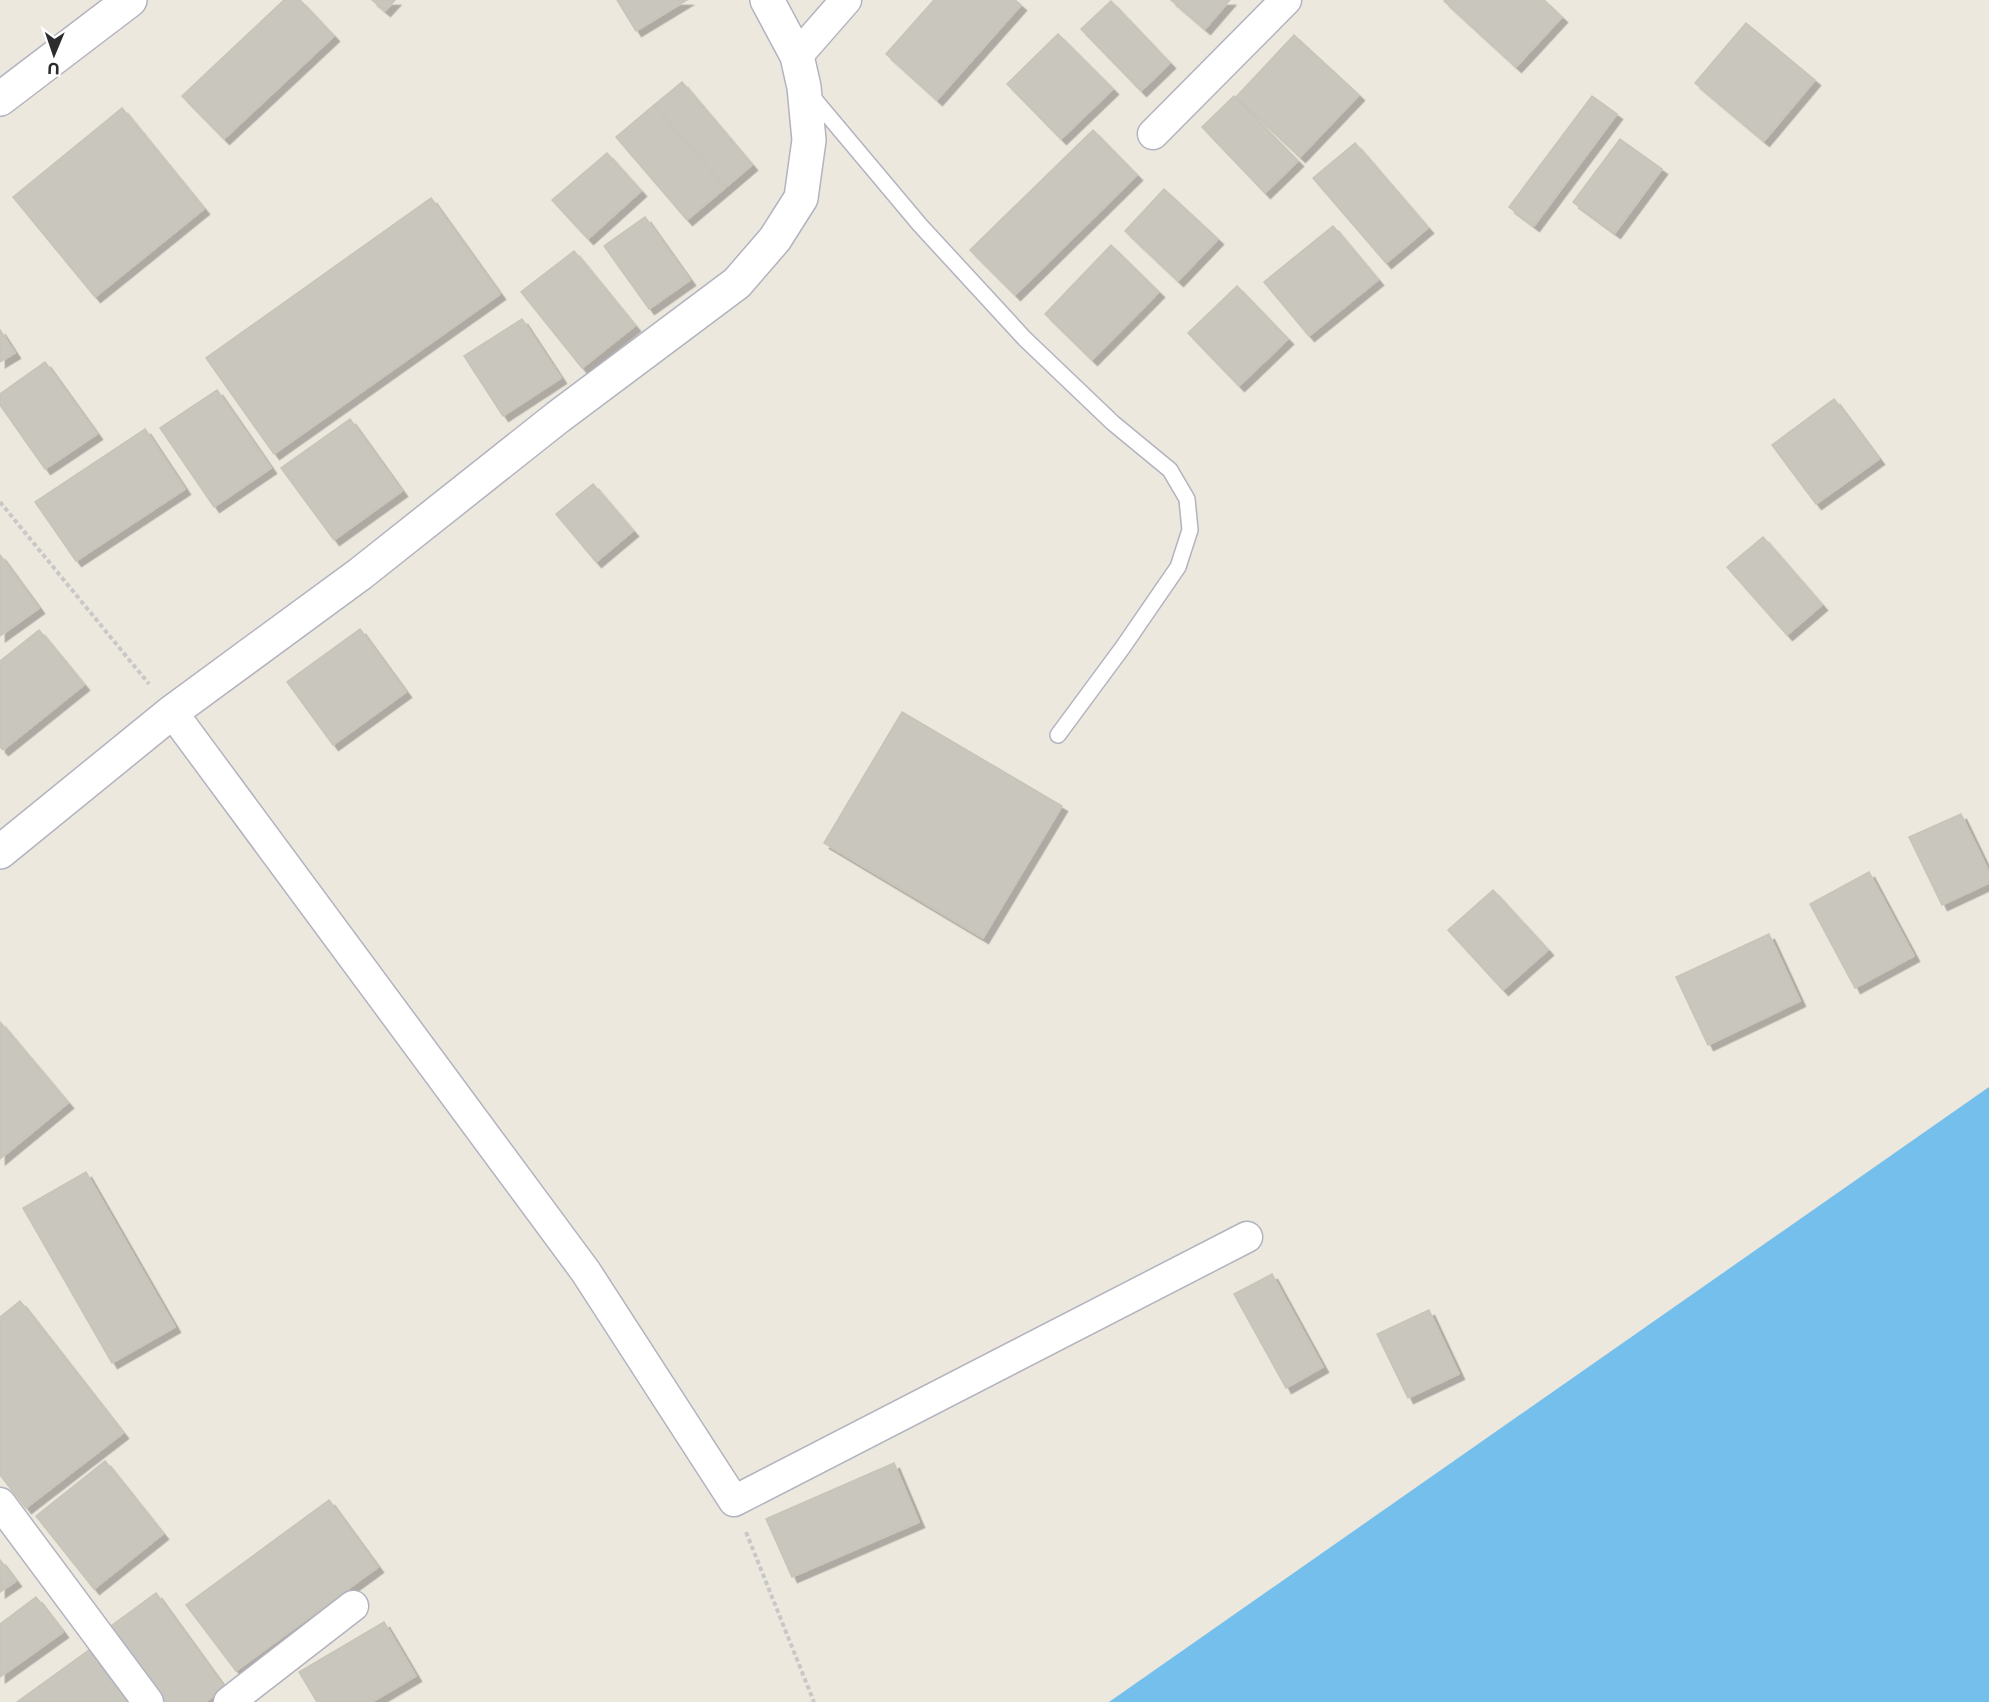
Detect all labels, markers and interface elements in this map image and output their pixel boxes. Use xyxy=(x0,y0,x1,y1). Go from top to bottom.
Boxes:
north arrow xyxy=(24,24,84,84)
text: U xyxy=(47,59,60,78)

